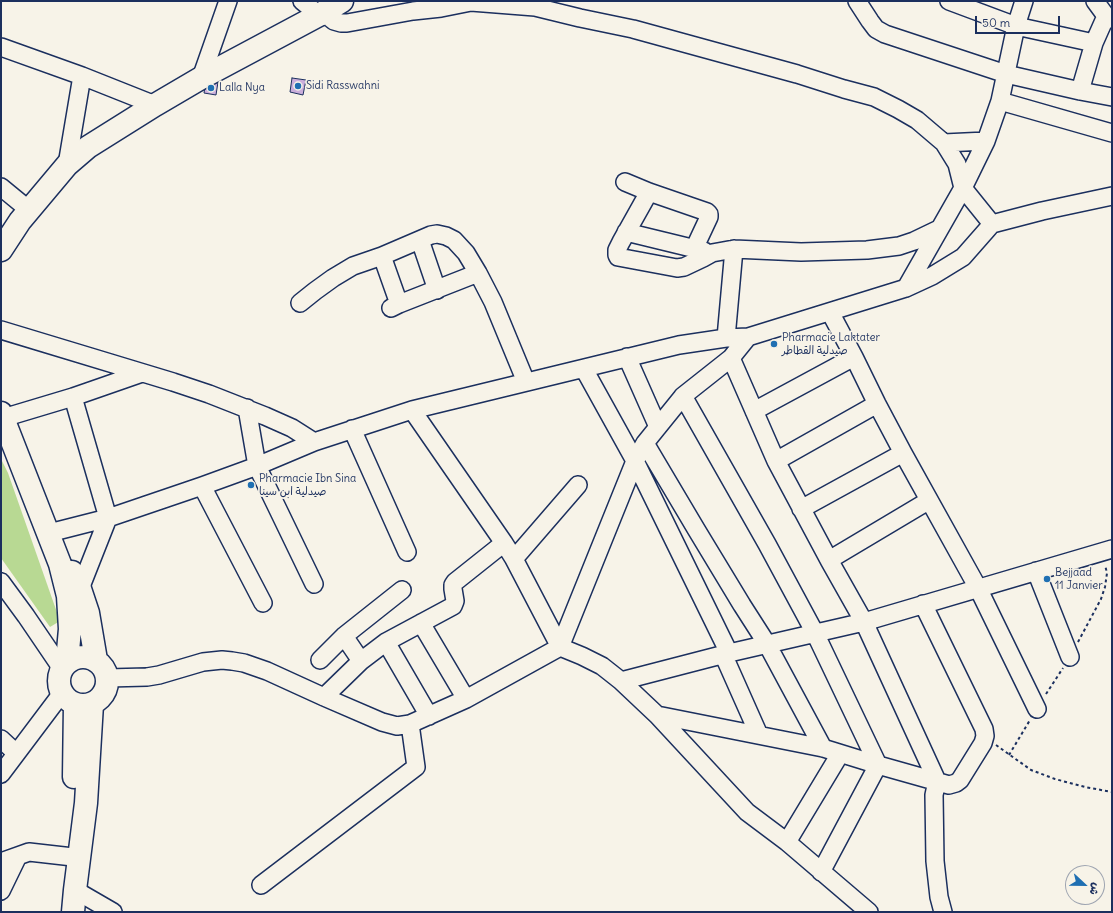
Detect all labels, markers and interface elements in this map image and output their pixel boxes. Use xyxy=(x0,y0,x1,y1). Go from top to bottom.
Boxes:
scale bar xyxy=(977,8,1062,34)
text: 50 m xyxy=(982,15,1010,30)
place label: Sidi Rasswahni xyxy=(306,79,379,93)
place label: Lalla Nya xyxy=(219,81,265,95)
marker: Sidi Rasswahni xyxy=(293,81,303,91)
marker: Lalla Nya xyxy=(206,83,216,93)
place label: Pharmacie Laktater صيدلية القطاطر xyxy=(782,331,880,357)
marker: Pharmacie Laktater صيدلية القطاطر xyxy=(769,339,779,349)
place label: Pharmacie Ibn Sina صيدلية ابن سينا xyxy=(259,472,356,498)
marker: Pharmacie Ibn Sina صيدلية ابن سينا xyxy=(246,480,256,490)
place label: Bejjaad 11 Janvier xyxy=(1055,566,1103,592)
marker: Bejjaad 11 Janvier xyxy=(1042,574,1052,584)
north arrow xyxy=(1065,865,1105,905)
text: ش xyxy=(1086,881,1104,897)

